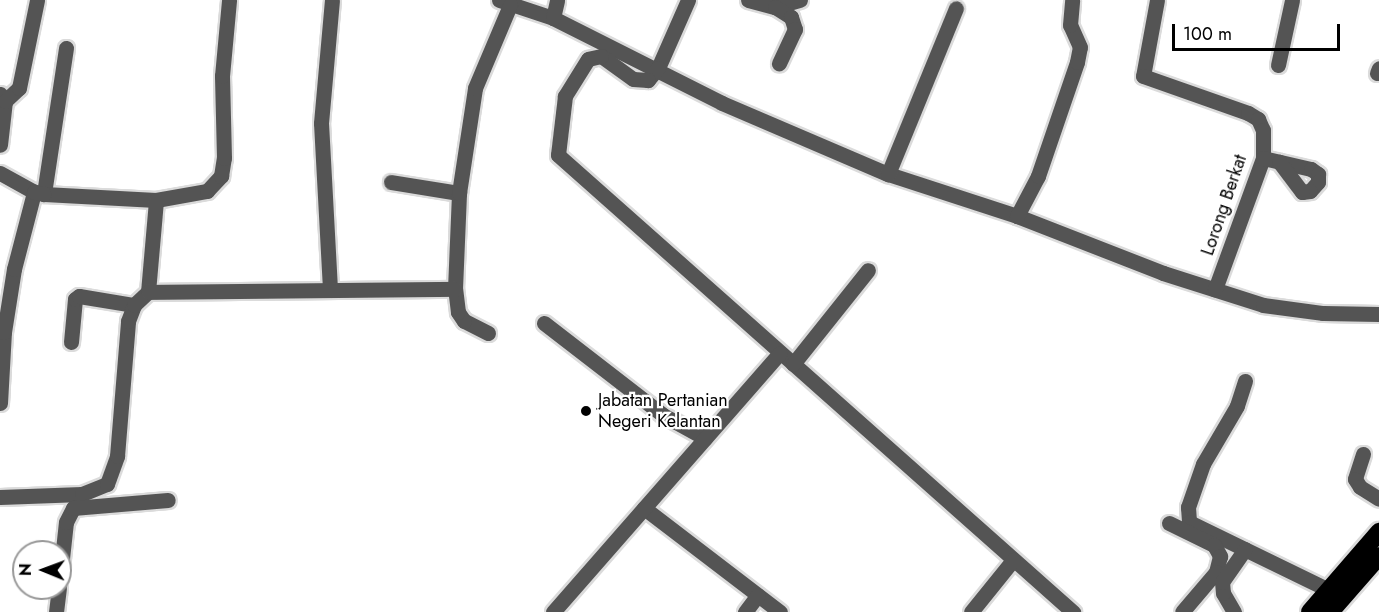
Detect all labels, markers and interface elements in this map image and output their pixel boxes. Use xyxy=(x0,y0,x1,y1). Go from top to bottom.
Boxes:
scale bar xyxy=(1175,12,1343,50)
text: 100 m xyxy=(1183,21,1232,47)
street label: Lorong Berkat xyxy=(1197,152,1251,258)
place label: Jabatan Pertanian Negeri Kelantan xyxy=(598,390,728,432)
marker: Jabatan Pertanian Negeri Kelantan xyxy=(579,404,593,418)
north arrow xyxy=(12,540,72,600)
text: N xyxy=(14,563,37,576)

